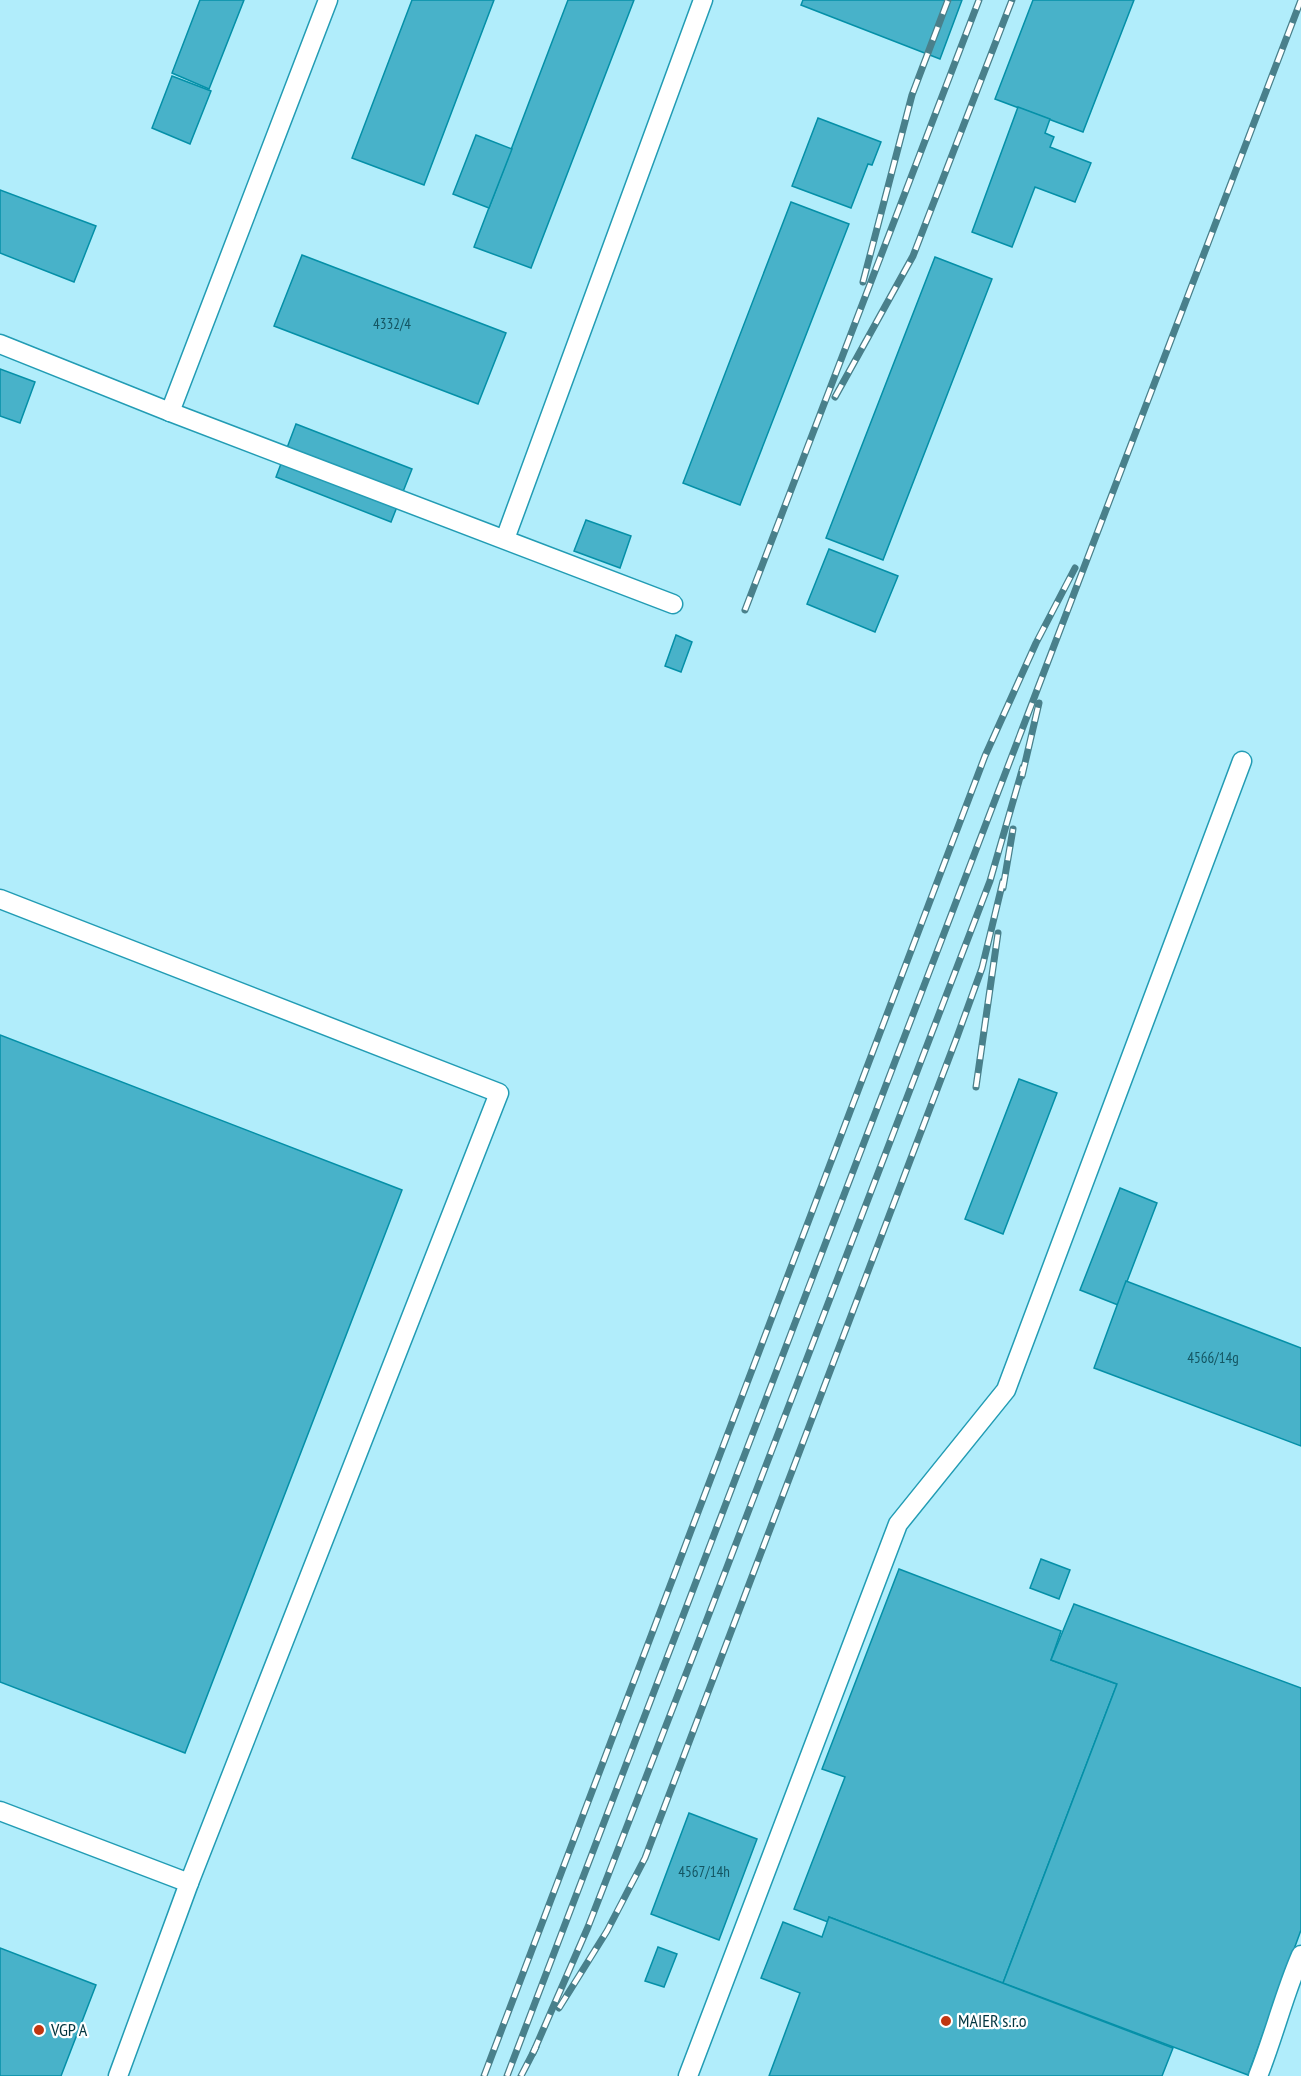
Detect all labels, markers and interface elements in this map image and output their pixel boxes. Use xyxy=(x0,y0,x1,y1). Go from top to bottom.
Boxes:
house number: 4332/4 xyxy=(373,314,411,333)
house number: 4566/14g xyxy=(1187,1348,1239,1367)
house number: 4567/14h xyxy=(678,1862,730,1881)
place label: MAIER s.r.o xyxy=(958,2009,1027,2032)
marker: MAIER s.r.o xyxy=(939,2014,953,2028)
place label: VGP A xyxy=(50,2018,88,2041)
marker: VGP A xyxy=(32,2023,46,2037)

